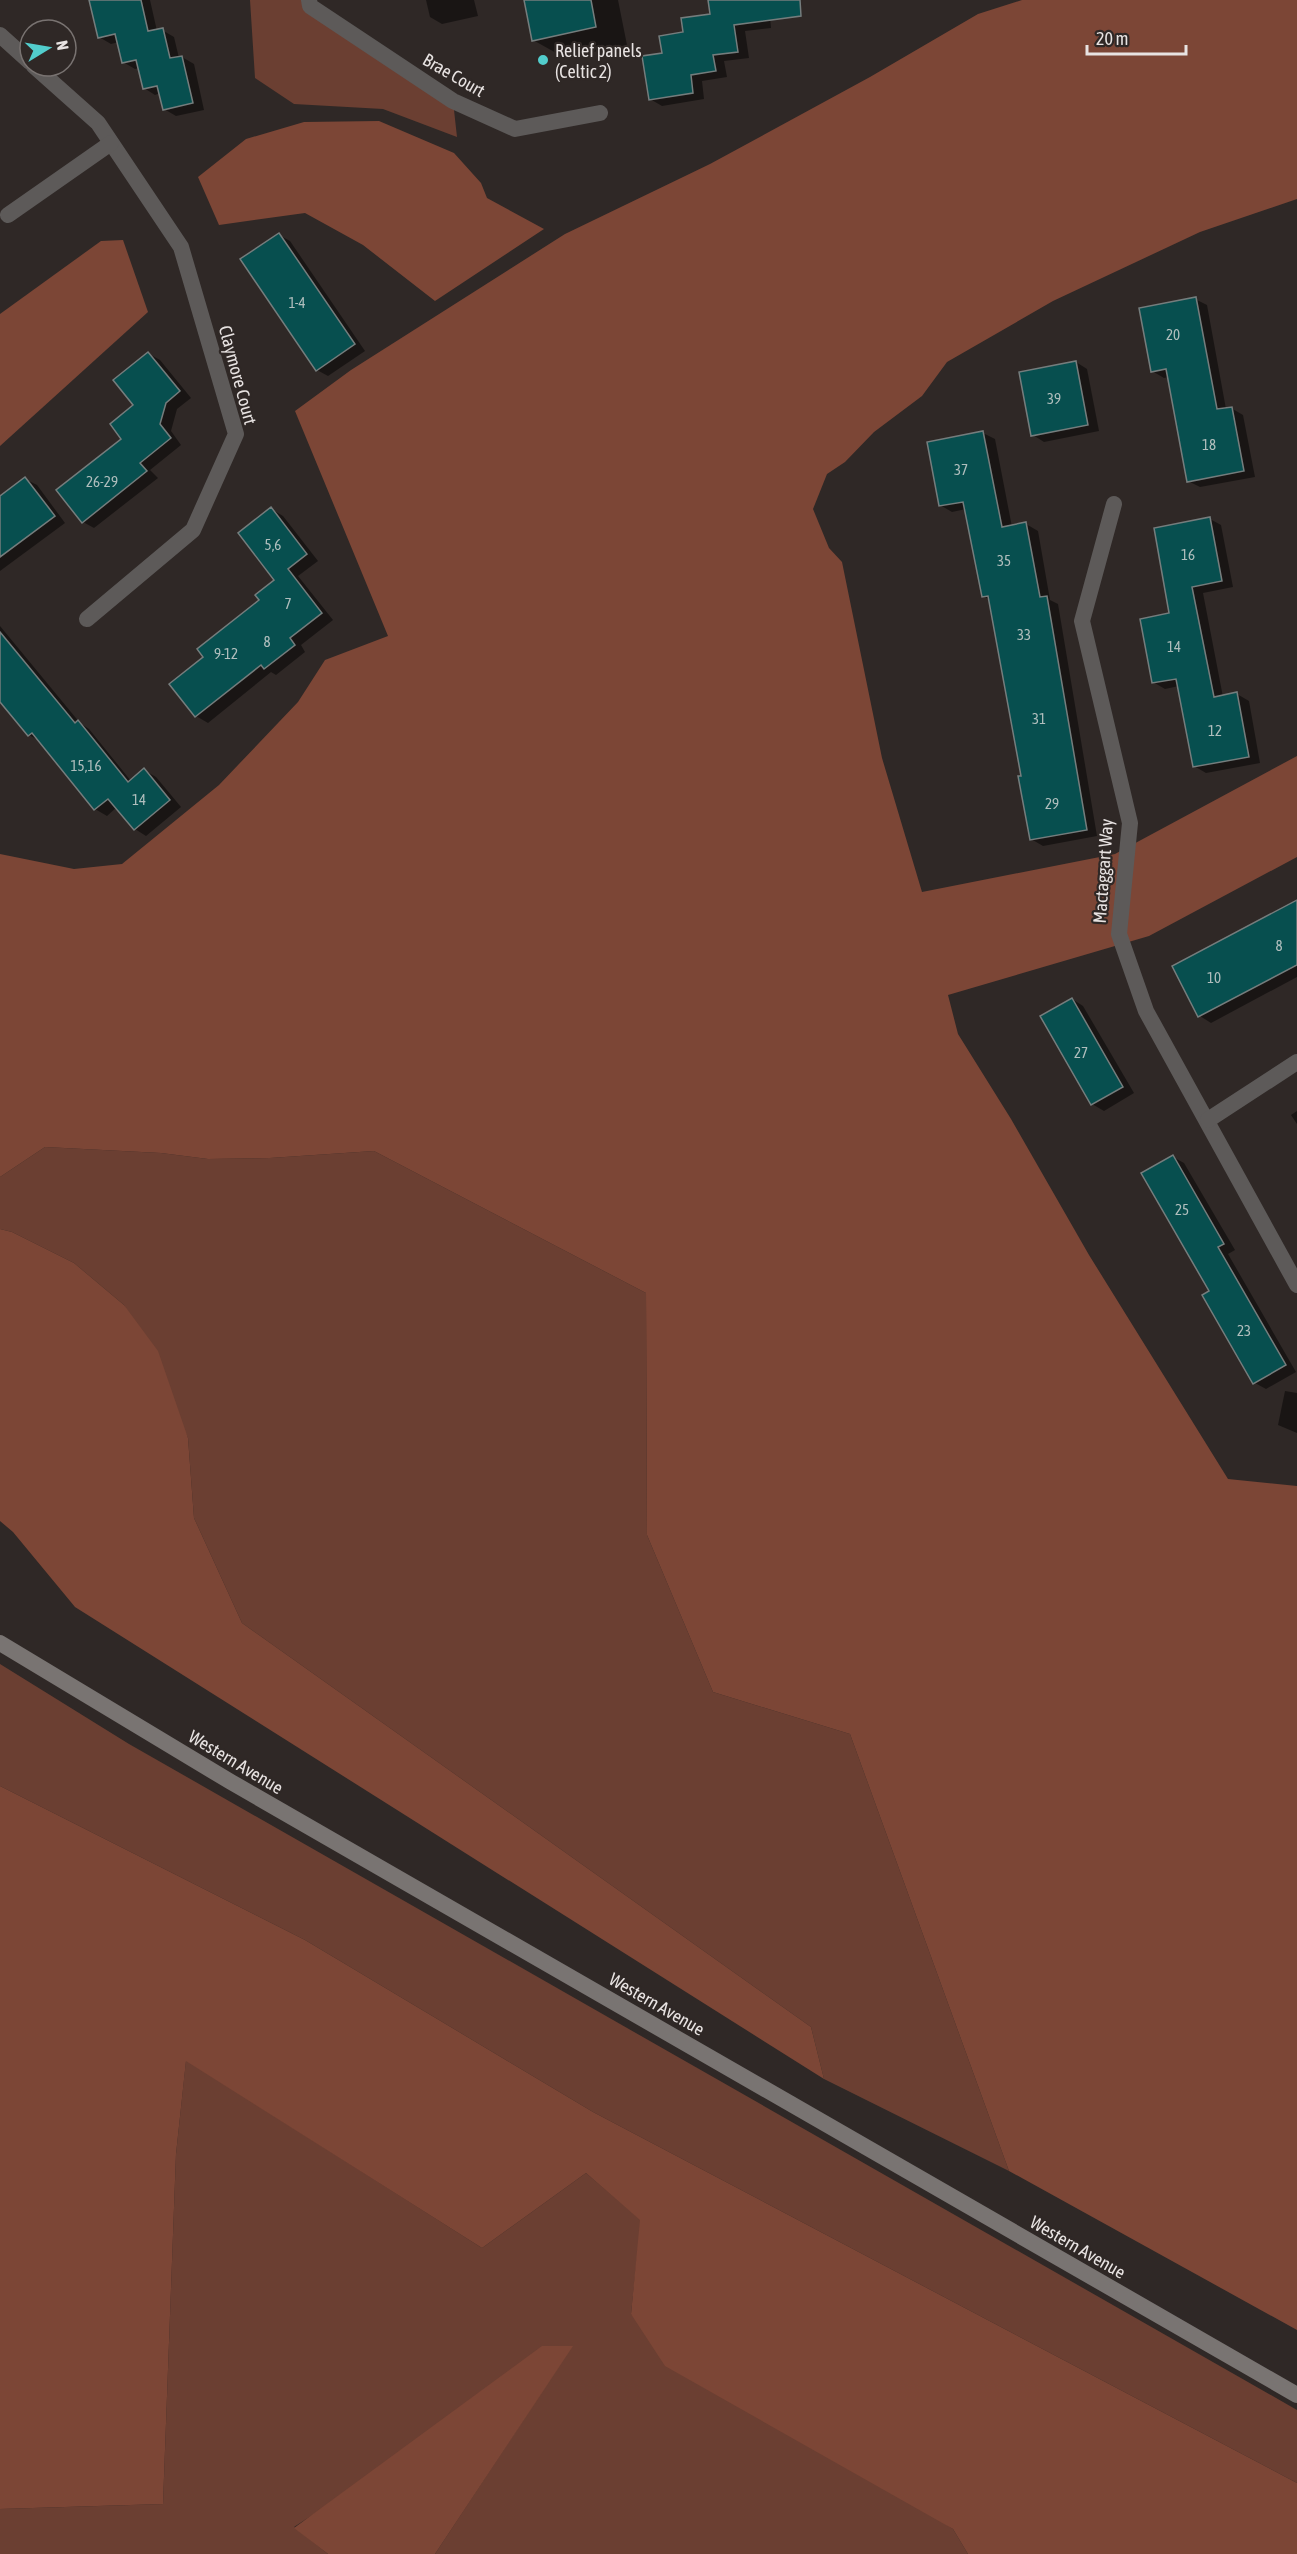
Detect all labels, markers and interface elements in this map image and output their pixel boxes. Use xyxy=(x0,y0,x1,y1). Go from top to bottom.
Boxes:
north arrow xyxy=(18,18,78,78)
scale bar xyxy=(1087,18,1186,56)
text: 20 m xyxy=(1096,28,1128,49)
text: N xyxy=(53,39,72,51)
place label: Relief panels (Celtic 2) xyxy=(555,40,642,82)
street label: Brae Court xyxy=(419,49,489,101)
marker: Relief panels (Celtic 2) xyxy=(536,53,550,67)
house number: 1-4 xyxy=(288,294,306,311)
street label: Claymore Court xyxy=(215,323,261,427)
house number: 20 xyxy=(1166,326,1180,343)
house number: 39 xyxy=(1047,390,1061,407)
house number: 18 xyxy=(1202,436,1216,453)
house number: 37 xyxy=(954,461,968,478)
house number: 26-29 xyxy=(86,473,118,490)
house number: 5,6 xyxy=(265,536,281,553)
house number: 16 xyxy=(1181,546,1195,563)
house number: 35 xyxy=(997,552,1011,569)
house number: 7 xyxy=(284,595,292,612)
house number: 33 xyxy=(1017,626,1031,643)
house number: 8 xyxy=(263,633,271,650)
house number: 14 xyxy=(1167,638,1181,655)
house number: 9-12 xyxy=(214,645,238,662)
house number: 31 xyxy=(1032,710,1046,727)
house number: 12 xyxy=(1208,722,1222,739)
house number: 15,16 xyxy=(71,757,101,774)
house number: 14 xyxy=(132,791,146,808)
house number: 29 xyxy=(1045,795,1059,812)
street label: Mactaggart Way xyxy=(1089,818,1117,924)
house number: 8 xyxy=(1275,937,1283,954)
house number: 10 xyxy=(1207,969,1221,986)
house number: 27 xyxy=(1074,1044,1088,1061)
house number: 25 xyxy=(1175,1201,1189,1218)
house number: 23 xyxy=(1237,1322,1251,1339)
street label: Western Avenue xyxy=(185,1726,287,1798)
street label: Western Avenue xyxy=(606,1968,708,2040)
street label: Western Avenue xyxy=(1027,2211,1129,2283)

